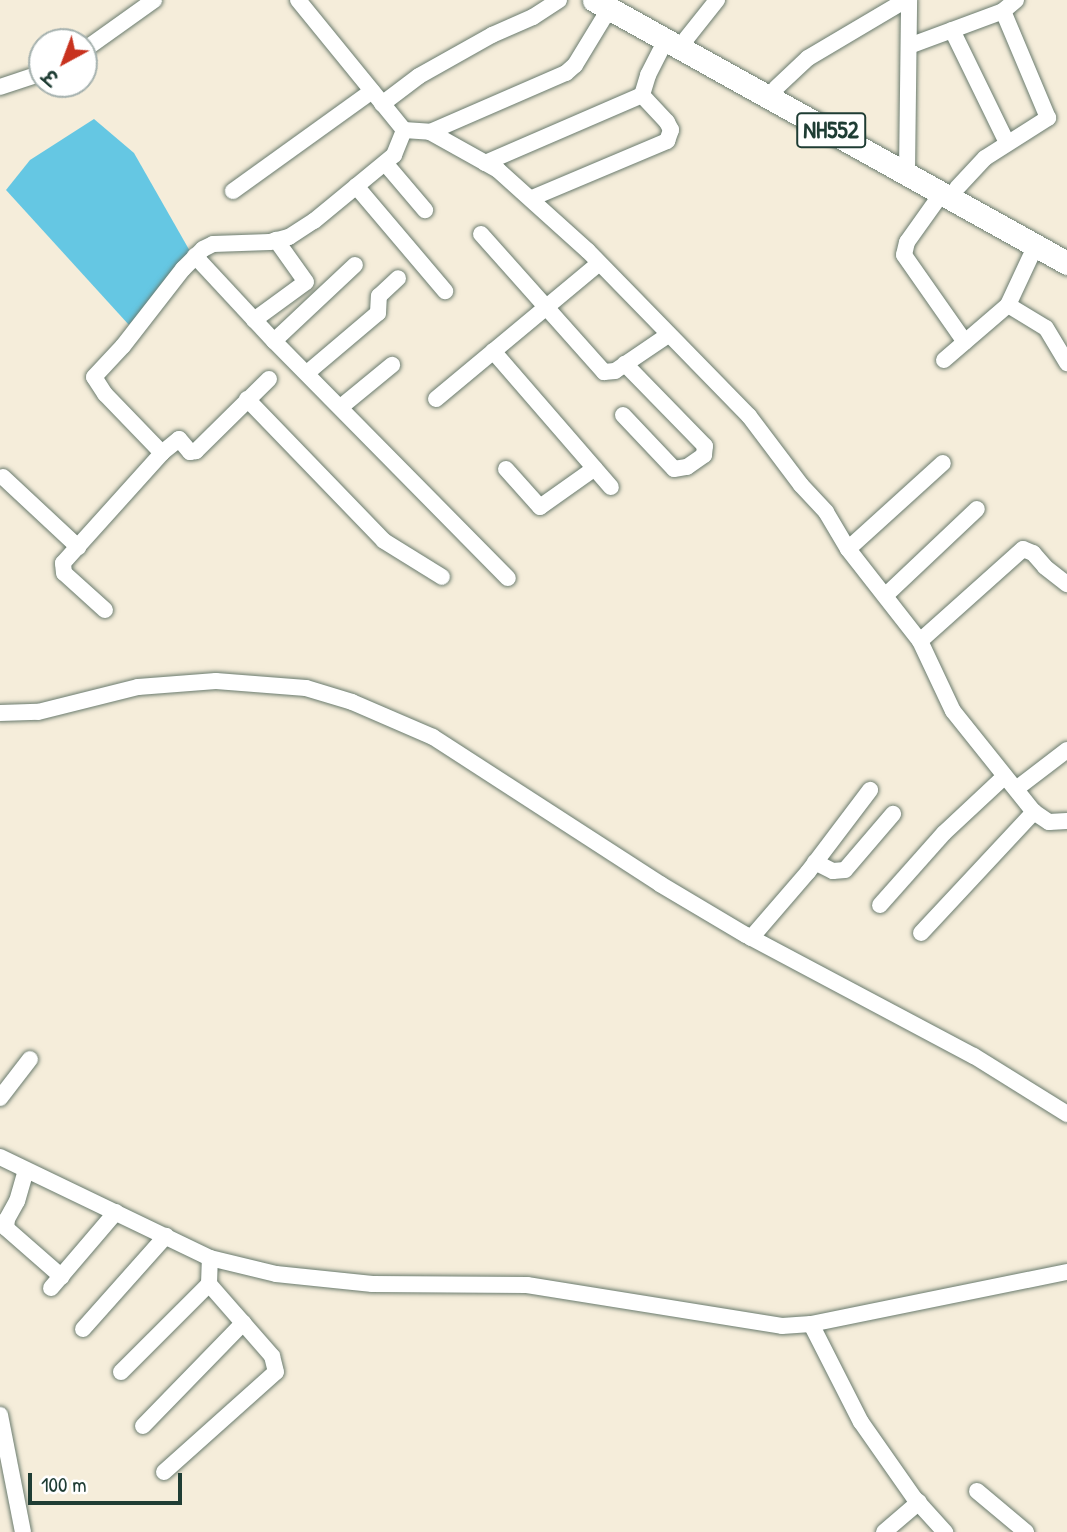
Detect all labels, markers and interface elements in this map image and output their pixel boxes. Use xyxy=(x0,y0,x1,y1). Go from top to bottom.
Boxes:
north arrow xyxy=(28,28,98,98)
text: उ xyxy=(37,63,64,91)
road number: NH552 xyxy=(796,110,866,150)
scale bar xyxy=(32,1458,186,1502)
text: 100 m xyxy=(41,1470,87,1499)

